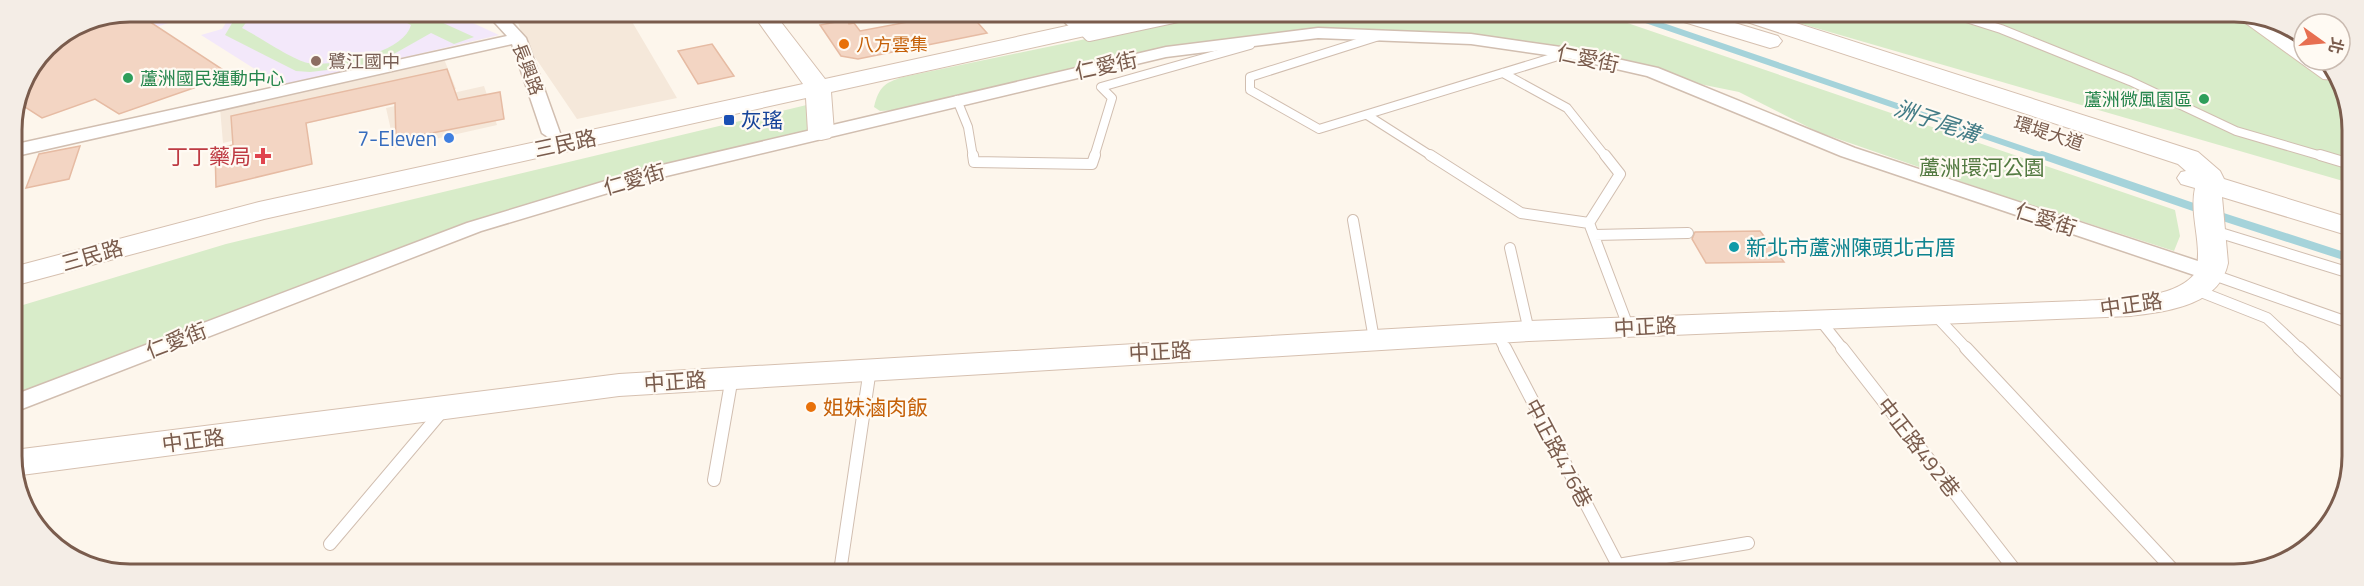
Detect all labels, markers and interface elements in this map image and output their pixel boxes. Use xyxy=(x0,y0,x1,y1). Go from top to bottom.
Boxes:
north arrow xyxy=(2292,12,2352,72)
place label: 八方雲集 xyxy=(856,31,928,58)
text: 北 xyxy=(2323,35,2350,57)
street label: 仁愛街 xyxy=(1554,36,1622,80)
marker: 八方雲集 xyxy=(837,37,851,51)
street label: 長興路 xyxy=(506,39,550,99)
street label: 仁愛街 xyxy=(1072,43,1140,87)
place label: 鷺江國中 xyxy=(328,48,400,75)
marker: 鷺江國中 xyxy=(309,54,323,68)
place label: 蘆洲國民運動中心 xyxy=(140,65,284,92)
marker: 蘆洲國民運動中心 xyxy=(121,71,135,85)
place label: 蘆洲微風園區 xyxy=(2084,86,2192,113)
water label: 洲子尾溝 xyxy=(1890,91,1987,152)
marker: 蘆洲微風園區 xyxy=(2197,92,2211,106)
place label: 灰瑤 xyxy=(741,104,783,136)
street label: 環堤大道 xyxy=(2011,109,2087,157)
marker: 灰瑤 xyxy=(722,113,736,127)
street label: 三民路 xyxy=(531,121,599,165)
place label: 7-Eleven xyxy=(357,122,437,154)
marker: 7-Eleven xyxy=(442,131,456,145)
place label: 丁丁藥局 xyxy=(167,140,251,172)
marker: 丁丁藥局 xyxy=(256,149,270,163)
park label: 蘆洲環河公園 xyxy=(1919,151,2045,183)
street label: 仁愛街 xyxy=(599,155,669,203)
street label: 仁愛街 xyxy=(2011,194,2081,244)
street label: 三民路 xyxy=(57,231,127,279)
place label: 新北市蘆洲陳頭北古厝 xyxy=(1746,231,1956,263)
marker: 新北市蘆洲陳頭北古厝 xyxy=(1727,240,1741,254)
street label: 中正路 xyxy=(2098,284,2164,324)
street label: 中正路 xyxy=(1613,308,1677,344)
street label: 仁愛街 xyxy=(141,314,211,366)
street label: 中正路 xyxy=(1128,333,1192,369)
street label: 中正路 xyxy=(642,363,708,399)
street label: 中正路492巷 xyxy=(1870,390,1968,504)
place label: 姐妹滷肉飯 xyxy=(823,391,928,423)
street label: 中正路476巷 xyxy=(1517,393,1601,513)
marker: 姐妹滷肉飯 xyxy=(804,400,818,414)
street label: 中正路 xyxy=(160,420,226,460)

